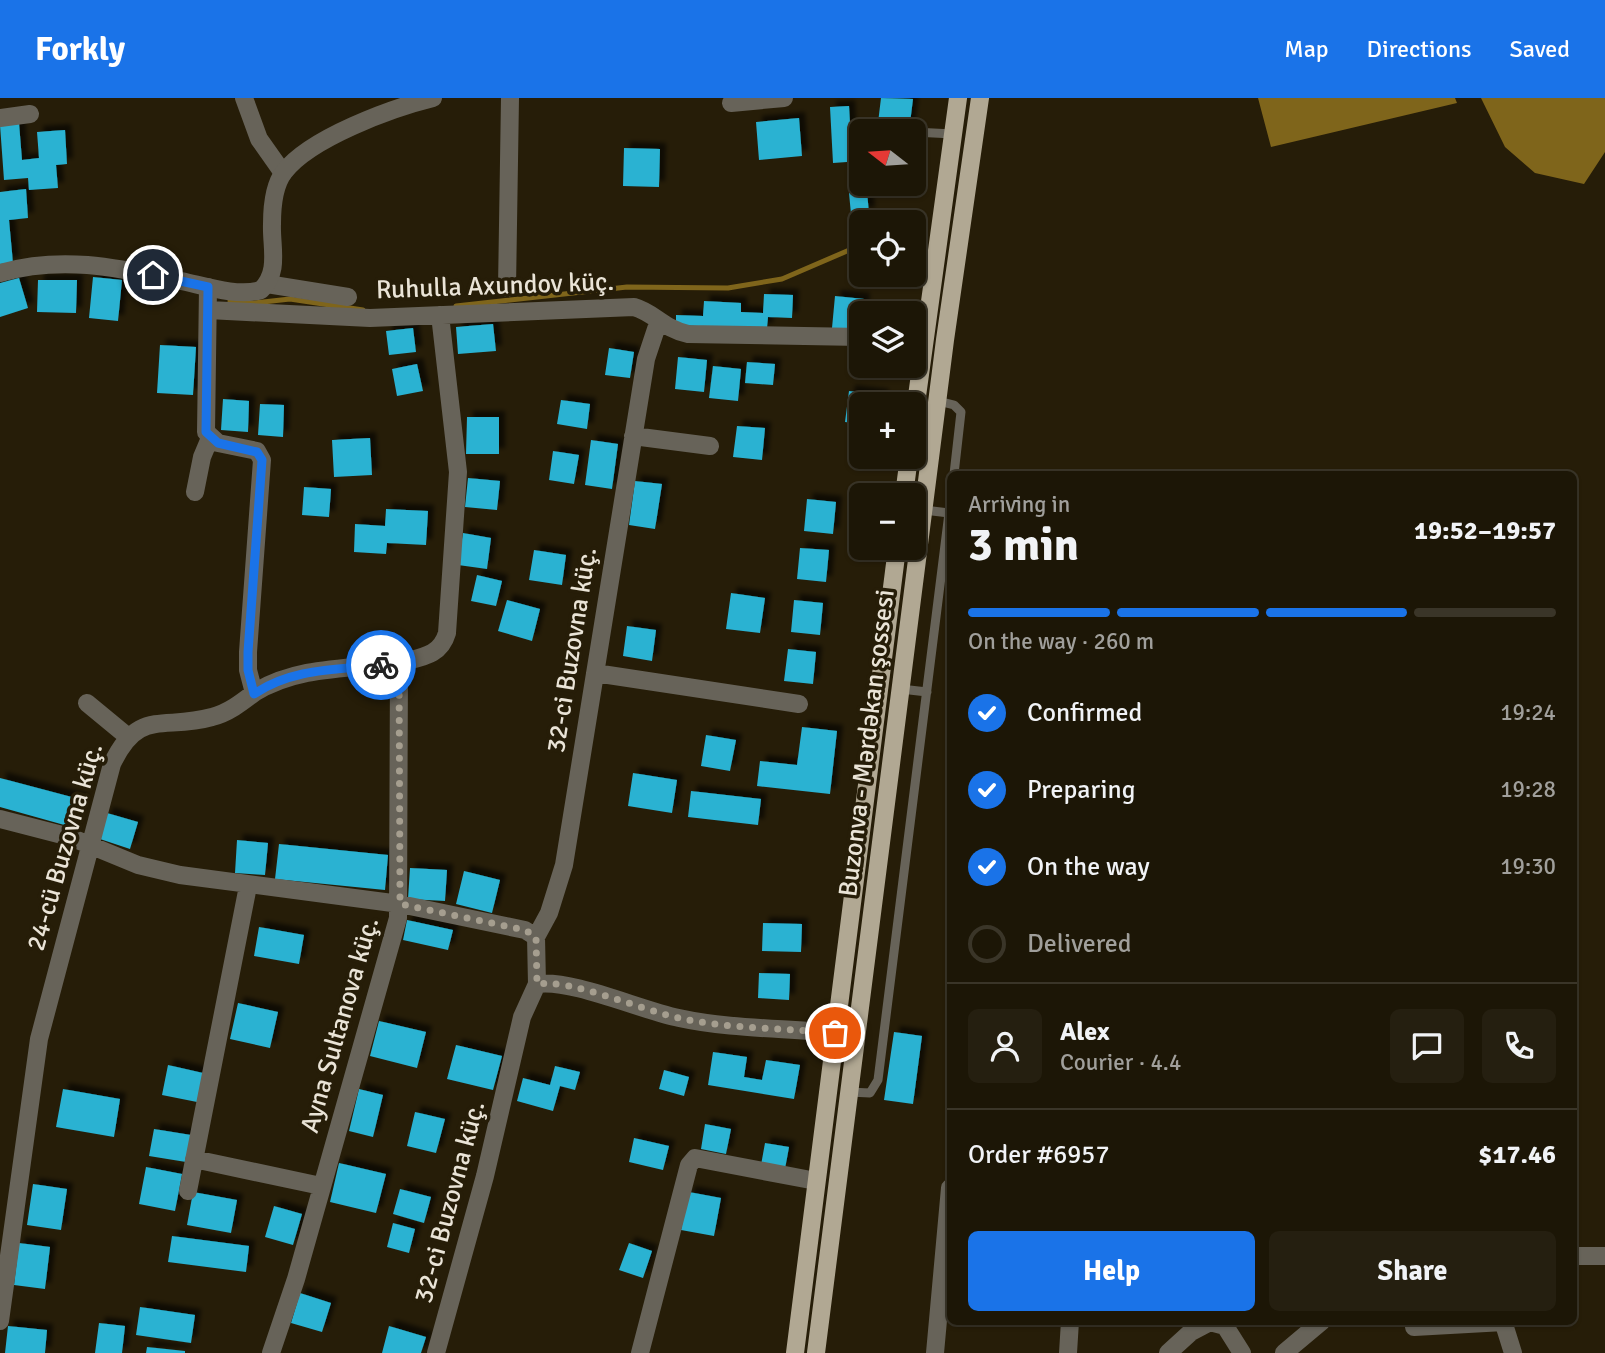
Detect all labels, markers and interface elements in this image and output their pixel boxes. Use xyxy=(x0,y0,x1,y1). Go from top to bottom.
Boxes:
text: Forkly xyxy=(35,29,125,70)
text: Map xyxy=(1284,34,1329,64)
text: Directions xyxy=(1367,34,1472,64)
text: Saved xyxy=(1510,34,1570,64)
north arrow xyxy=(849,119,926,196)
map controls xyxy=(849,119,926,560)
button: locate xyxy=(849,210,926,287)
pin xyxy=(123,245,183,305)
icon: home xyxy=(134,256,172,294)
street label: Ruhulla Axundov küç. xyxy=(375,266,615,306)
button: layers xyxy=(849,301,926,378)
button: + xyxy=(849,392,926,469)
button: − xyxy=(849,483,926,560)
text: Arriving in xyxy=(968,490,1070,519)
text: 19:52–19:57 xyxy=(1414,515,1556,547)
text: 3 min xyxy=(968,517,1079,573)
street label: 32-ci Buzovna küç. xyxy=(540,545,604,755)
street label: Buzonva - Mərdəkan şossesi xyxy=(832,587,902,899)
text: On the way · 260 m xyxy=(968,627,1154,656)
courier xyxy=(346,630,416,700)
icon: bike xyxy=(362,646,400,684)
icon: check xyxy=(968,694,1006,732)
text: Confirmed xyxy=(1027,697,1142,729)
text: 19:24 xyxy=(1500,698,1556,727)
street label: 24-cü Buzovna küç. xyxy=(20,739,110,955)
icon: check xyxy=(968,771,1006,809)
text: Preparing xyxy=(1027,774,1135,806)
text: 19:28 xyxy=(1500,775,1556,804)
icon: check xyxy=(968,848,1006,886)
text: On the way xyxy=(1027,851,1150,883)
text: 19:30 xyxy=(1500,852,1556,881)
street label: Ayna Sultanova küç. xyxy=(294,913,386,1137)
text: Delivered xyxy=(1027,928,1132,960)
pin xyxy=(805,1003,865,1063)
button: person xyxy=(968,1009,1042,1083)
button: chat xyxy=(1390,1009,1464,1083)
button: phone xyxy=(1482,1009,1556,1083)
icon: bag xyxy=(816,1014,854,1052)
text: Alex xyxy=(1060,1016,1110,1048)
text: Courier · 4.4 xyxy=(1060,1048,1181,1077)
street label: 32-ci Buzovna küç. xyxy=(408,1098,492,1306)
text: Order #6957 xyxy=(968,1139,1109,1171)
text: $17.46 xyxy=(1478,1139,1556,1171)
button: Help xyxy=(968,1231,1255,1311)
button: Share xyxy=(1269,1231,1556,1311)

